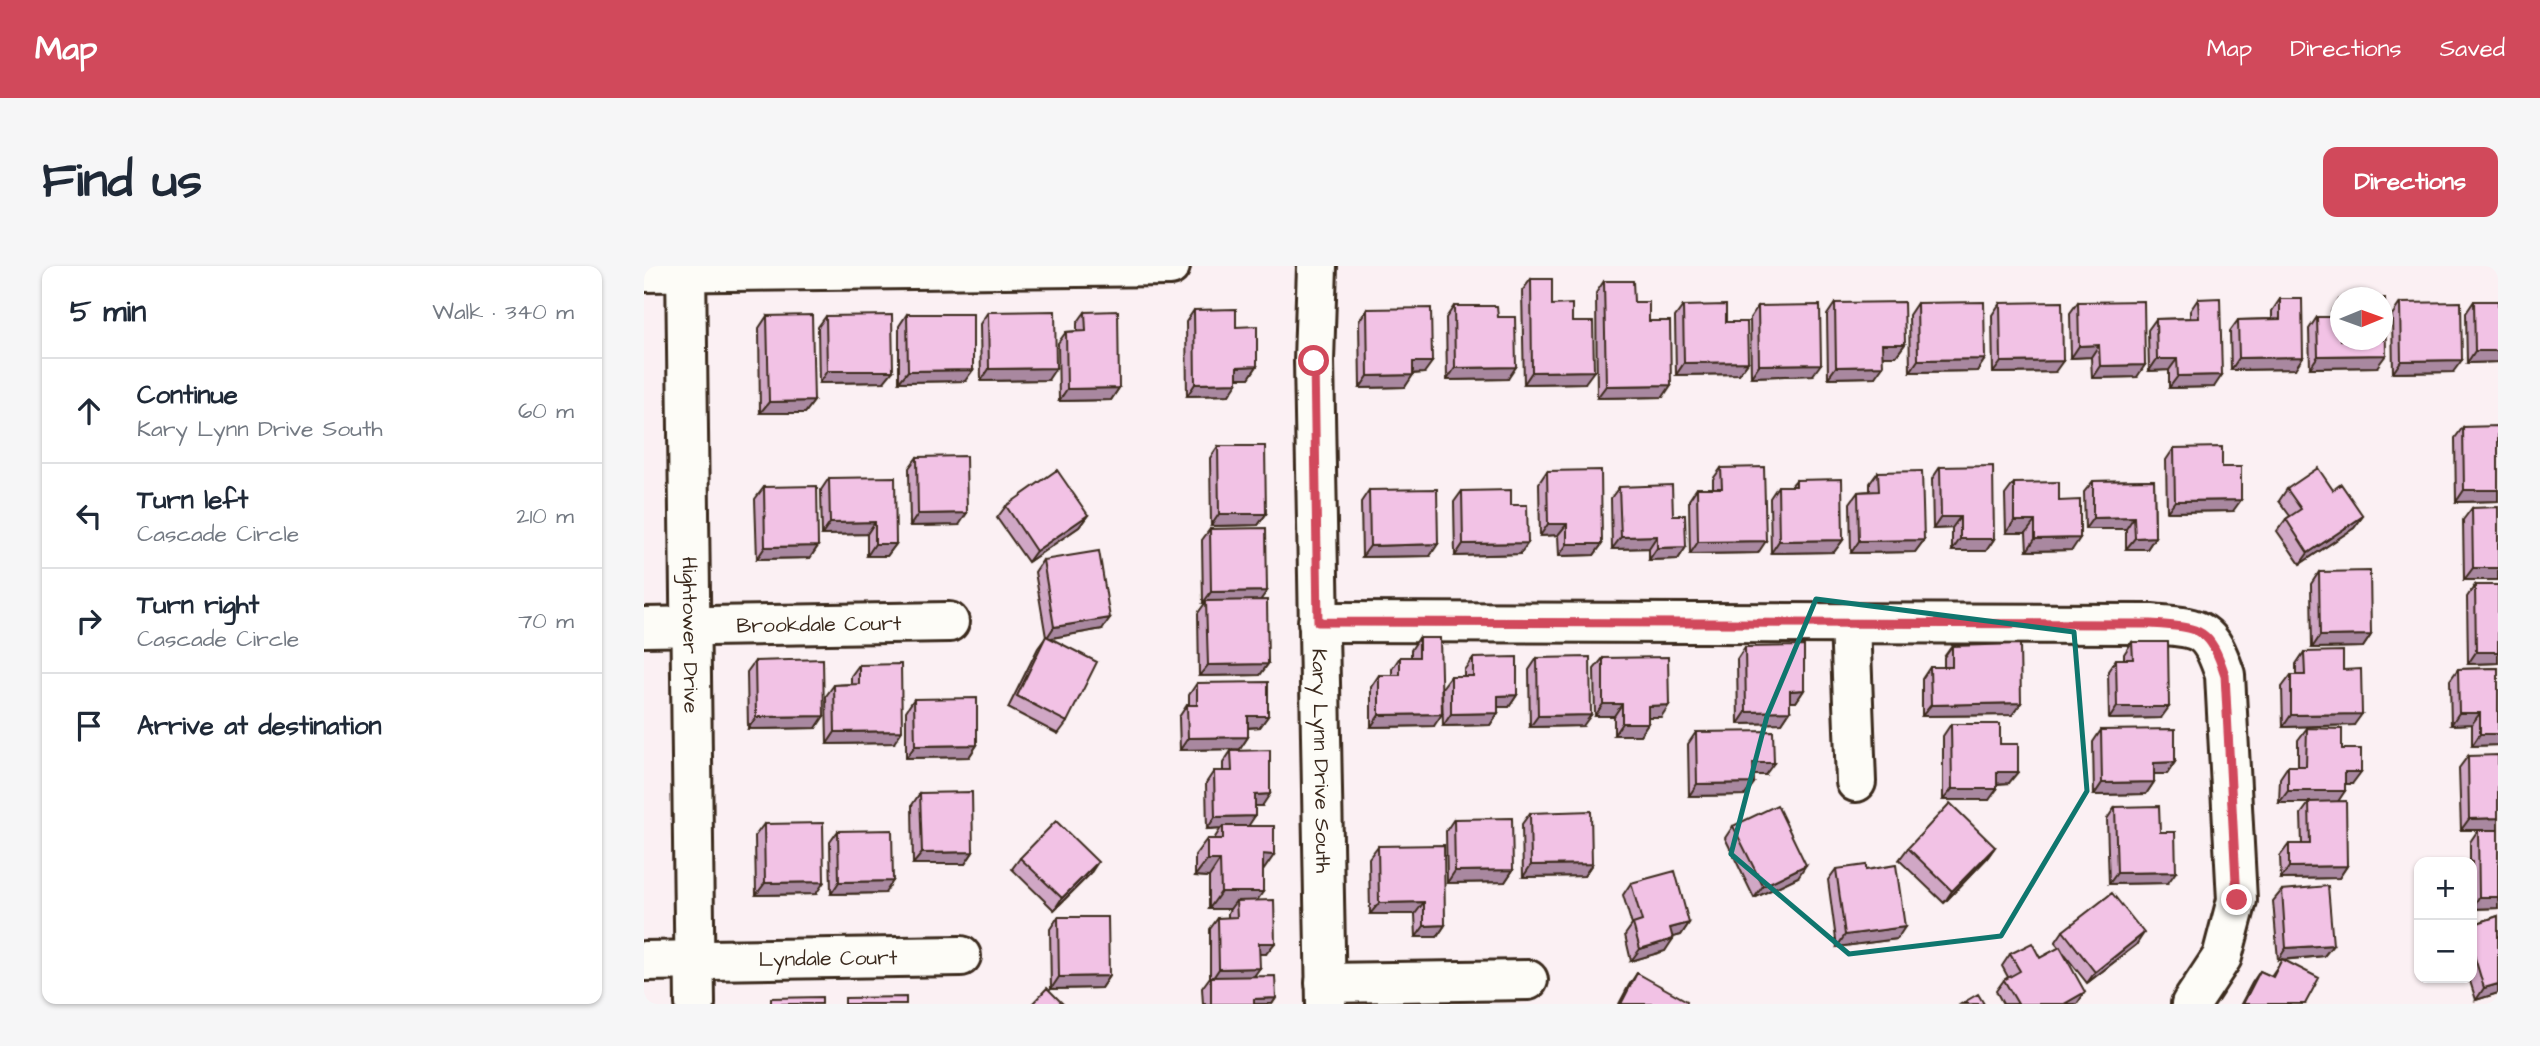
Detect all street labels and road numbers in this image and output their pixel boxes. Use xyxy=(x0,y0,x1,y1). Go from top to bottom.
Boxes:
street label: Hightower Drive xyxy=(673,557,705,713)
street label: Brookdale Court xyxy=(736,609,902,640)
street label: Kary Lynn Drive South xyxy=(1303,648,1338,874)
street label: Lyndale Court xyxy=(758,943,898,976)

